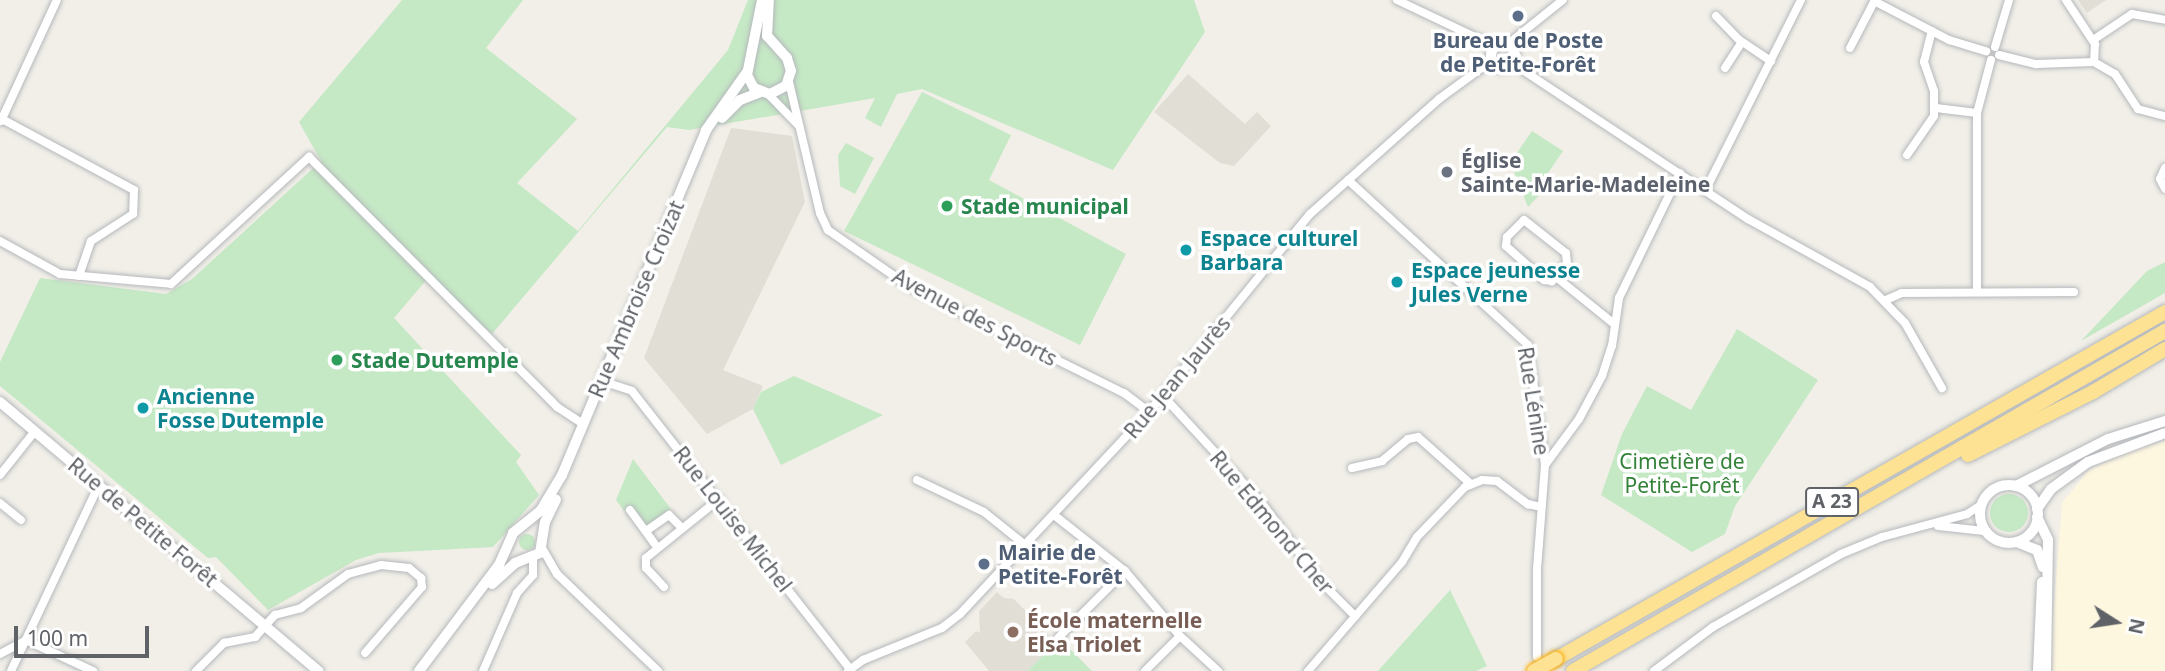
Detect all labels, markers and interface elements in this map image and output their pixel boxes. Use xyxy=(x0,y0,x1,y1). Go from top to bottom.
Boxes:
marker: Bureau de Poste de Petite-Forêt xyxy=(1510,8,1526,24)
place label: Bureau de Poste de Petite-Forêt xyxy=(1433,27,1603,77)
place label: Église Sainte-Marie-Madeleine xyxy=(1461,147,1710,197)
marker: Église Sainte-Marie-Madeleine xyxy=(1439,164,1455,180)
place label: Stade municipal xyxy=(961,193,1129,219)
street label: Rue Ambroise Croizat xyxy=(583,197,689,401)
marker: Stade municipal xyxy=(939,198,955,214)
place label: Espace culturel Barbara xyxy=(1200,225,1358,275)
marker: Espace culturel Barbara xyxy=(1178,242,1194,258)
place label: Espace jeunesse Jules Verne xyxy=(1411,257,1580,307)
street label: Avenue des Sports xyxy=(888,263,1062,371)
marker: Espace jeunesse Jules Verne xyxy=(1389,274,1405,290)
street label: Rue Jean Jaurès xyxy=(1119,311,1235,443)
street label: Rue Lénine xyxy=(1513,345,1555,457)
place label: Stade Dutemple xyxy=(351,347,519,373)
marker: Stade Dutemple xyxy=(329,352,345,368)
place label: Ancienne Fosse Dutemple xyxy=(157,383,324,433)
marker: Ancienne Fosse Dutemple xyxy=(135,400,151,416)
street label: Rue Louise Michel xyxy=(668,441,798,597)
street label: Rue Edmond Cher xyxy=(1205,446,1339,598)
park label: Cimetière de Petite-Forêt xyxy=(1619,448,1745,498)
street label: Rue de Petite Forêt xyxy=(63,452,223,592)
road number: A 23 xyxy=(1804,486,1860,517)
place label: Mairie de Petite-Forêt xyxy=(998,539,1123,589)
marker: Mairie de Petite-Forêt xyxy=(976,556,992,572)
north arrow xyxy=(2081,587,2151,657)
place label: École maternelle Elsa Triolet xyxy=(1027,607,1202,657)
scale bar xyxy=(18,612,152,656)
text: N xyxy=(2122,616,2151,637)
text: 100 m xyxy=(27,624,88,652)
marker: École maternelle Elsa Triolet xyxy=(1005,624,1021,640)

